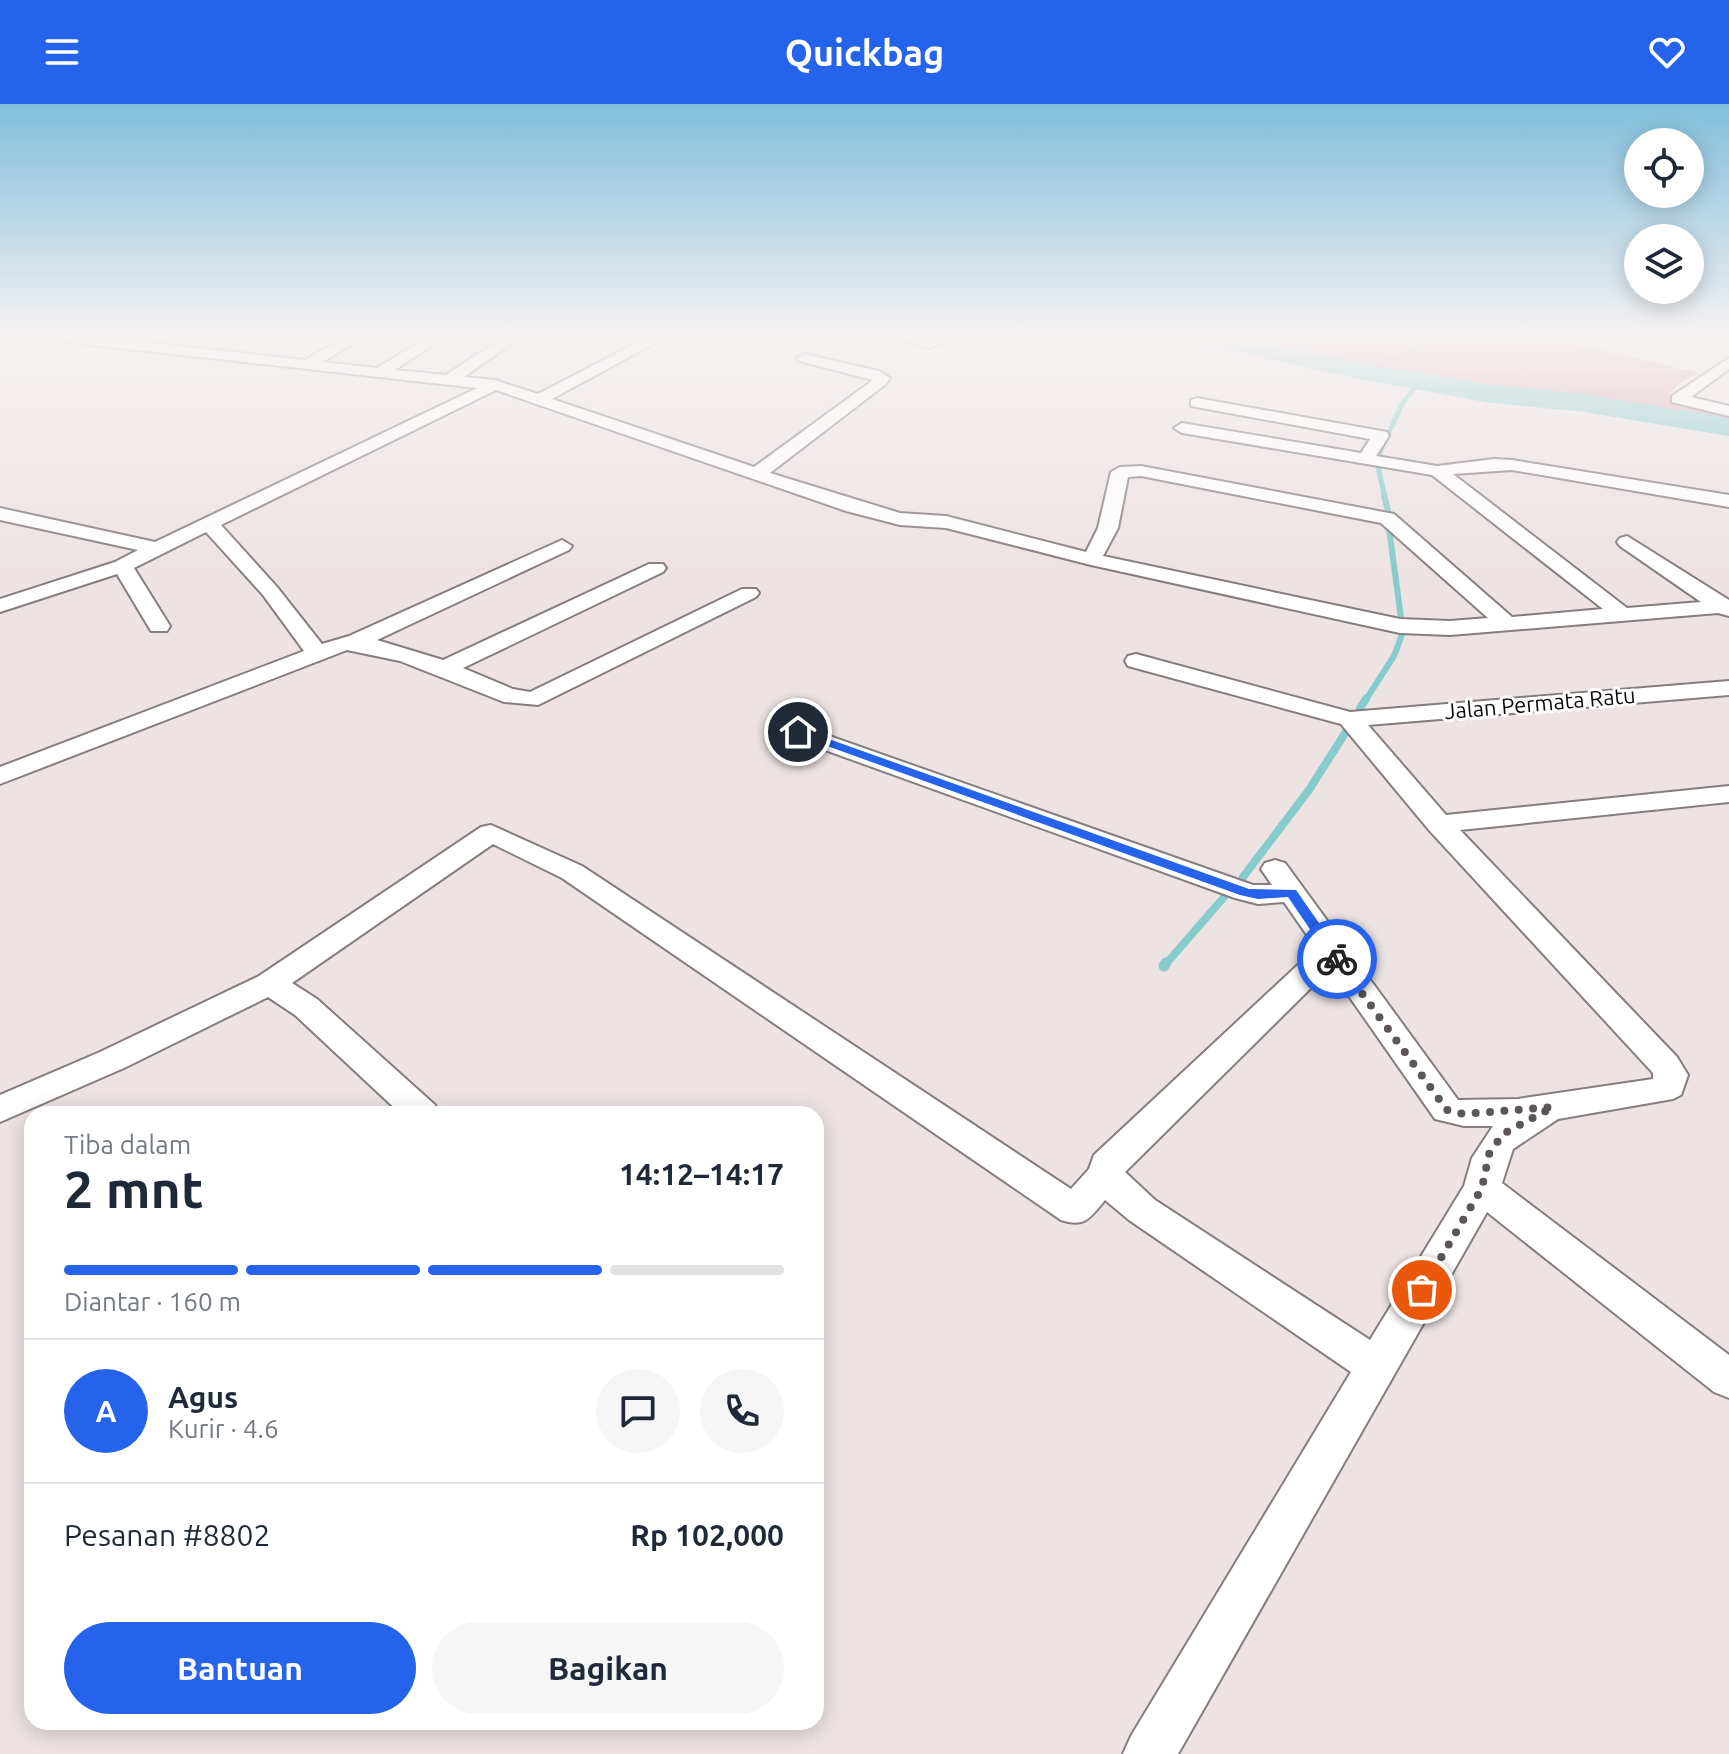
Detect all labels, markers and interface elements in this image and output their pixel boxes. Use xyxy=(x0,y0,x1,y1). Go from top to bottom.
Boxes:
icon: menu xyxy=(40,30,84,74)
icon: heart xyxy=(1645,30,1689,74)
text: Quickbag xyxy=(785,32,944,73)
map controls xyxy=(1624,128,1704,304)
button: locate xyxy=(1624,128,1704,208)
button: layers xyxy=(1624,224,1704,304)
street label: Jalan Permata Ratu xyxy=(1443,682,1636,723)
pin xyxy=(764,698,832,766)
icon: home xyxy=(776,710,820,754)
courier xyxy=(1297,919,1377,999)
icon: bike xyxy=(1315,937,1359,981)
text: Tiba dalam xyxy=(64,1130,191,1159)
text: 14:12–14:17 xyxy=(619,1157,784,1191)
text: 2 mnt xyxy=(64,1160,203,1218)
pin xyxy=(1388,1256,1456,1324)
icon: bag xyxy=(1400,1268,1444,1312)
text: Diantar · 160 m xyxy=(64,1287,241,1316)
button: chat xyxy=(596,1369,680,1453)
button: phone xyxy=(700,1369,784,1453)
text: Agus xyxy=(168,1380,238,1414)
text: A xyxy=(95,1394,117,1428)
text: Kurir · 4.6 xyxy=(168,1414,279,1443)
text: Pesanan #8802 xyxy=(64,1518,270,1552)
text: Rp 102,000 xyxy=(630,1518,784,1552)
button: Bantuan xyxy=(64,1622,416,1714)
button: Bagikan xyxy=(432,1622,784,1714)

